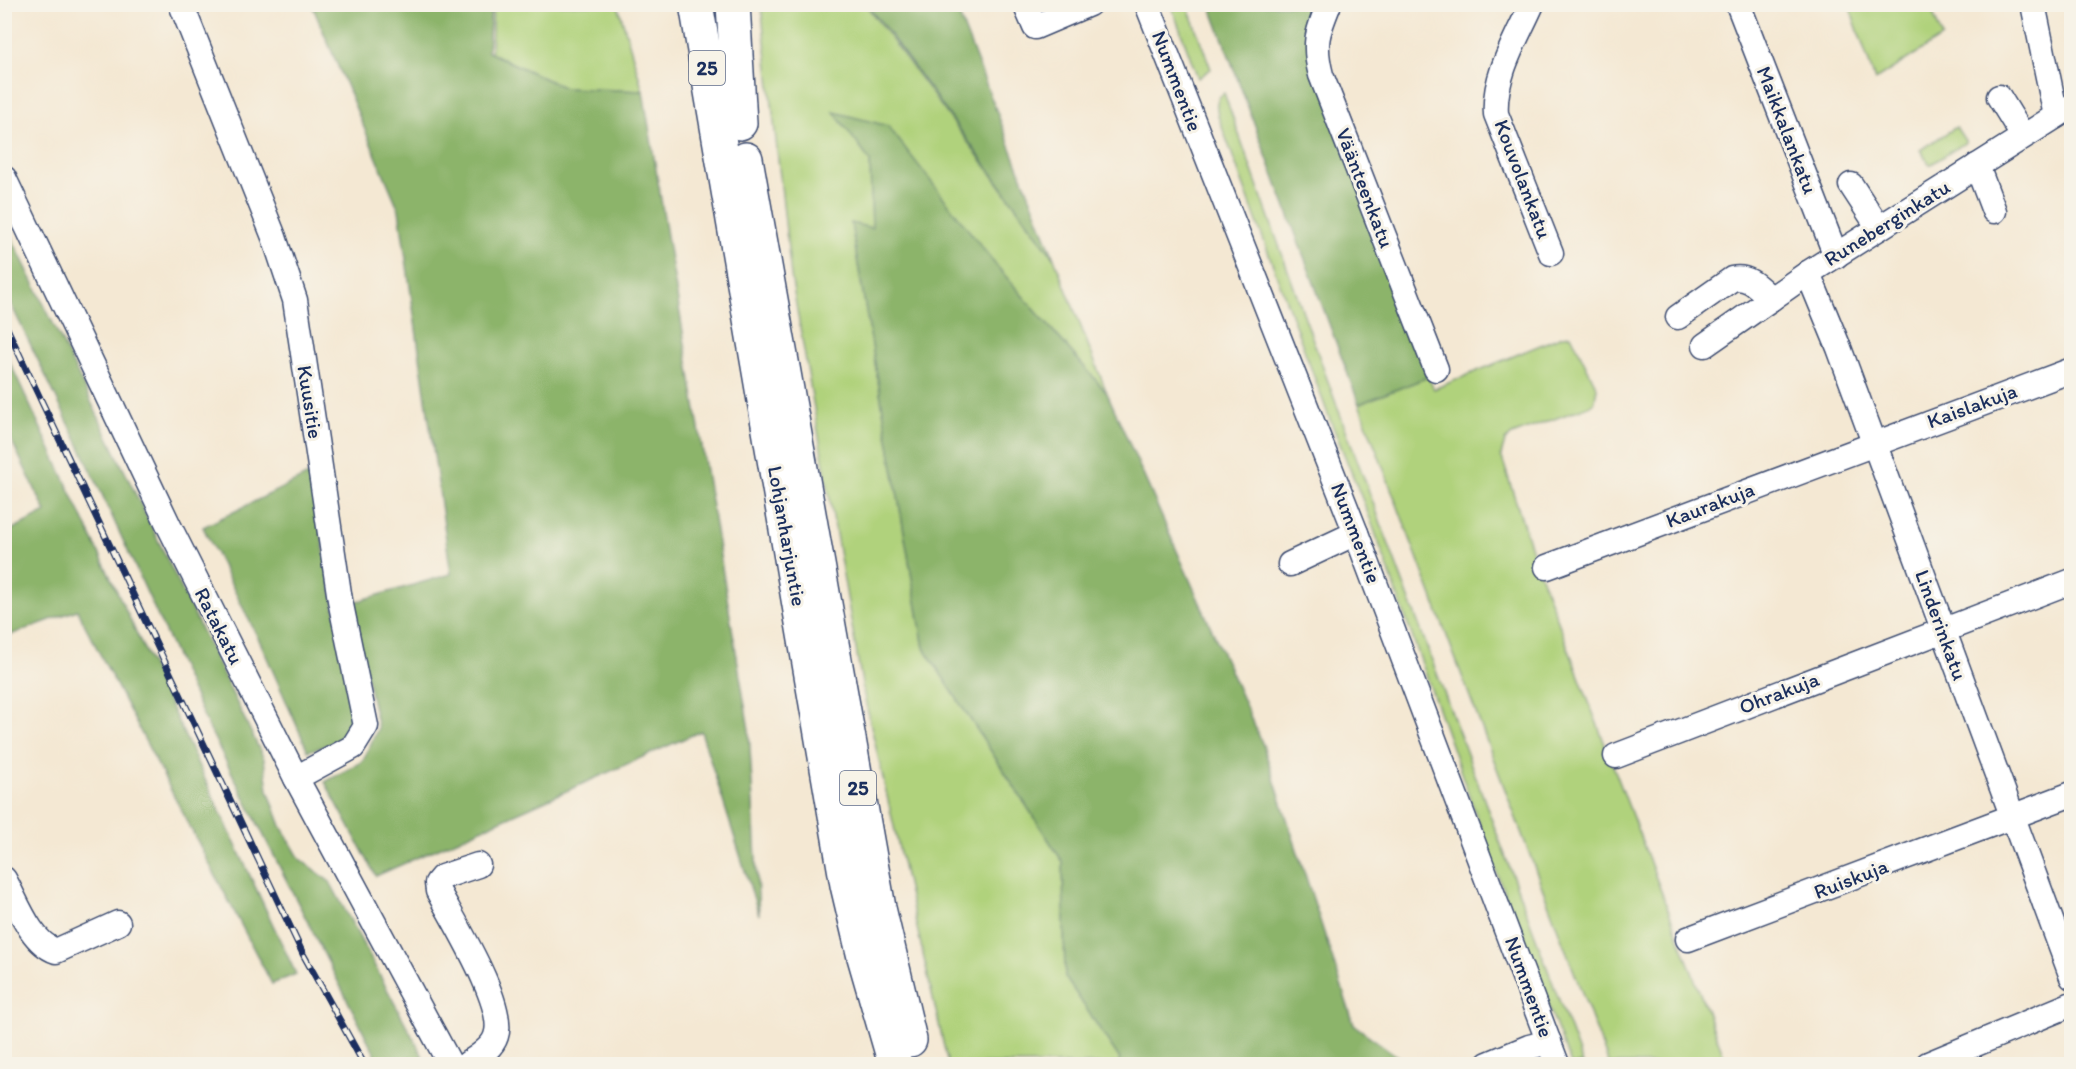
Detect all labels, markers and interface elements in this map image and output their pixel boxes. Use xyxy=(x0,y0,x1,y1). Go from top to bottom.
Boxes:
street label: Nummentie xyxy=(1147,27,1208,135)
road number: 25 xyxy=(689,51,725,85)
street label: Maikkalankatu xyxy=(1752,62,1823,197)
street label: Kouvolankatu xyxy=(1489,116,1558,242)
street label: Väänteenkatu xyxy=(1331,124,1400,252)
street label: Runeberginkatu xyxy=(1819,174,1955,271)
street label: Kuusitie xyxy=(292,363,329,440)
street label: Kaislakuja xyxy=(1923,378,2020,433)
street label: Lohjanharjuntie xyxy=(763,464,812,608)
street label: Kaurakuja xyxy=(1662,476,1758,533)
street label: Nummentie xyxy=(1326,479,1387,587)
street label: Linderinkatu xyxy=(1910,566,1973,683)
street label: Ratakatu xyxy=(189,583,250,669)
street label: Ohrakuja xyxy=(1735,666,1823,719)
road number: 25 xyxy=(840,771,876,805)
street label: Ruiskuja xyxy=(1810,853,1892,904)
street label: Nummentie xyxy=(1500,933,1559,1041)

